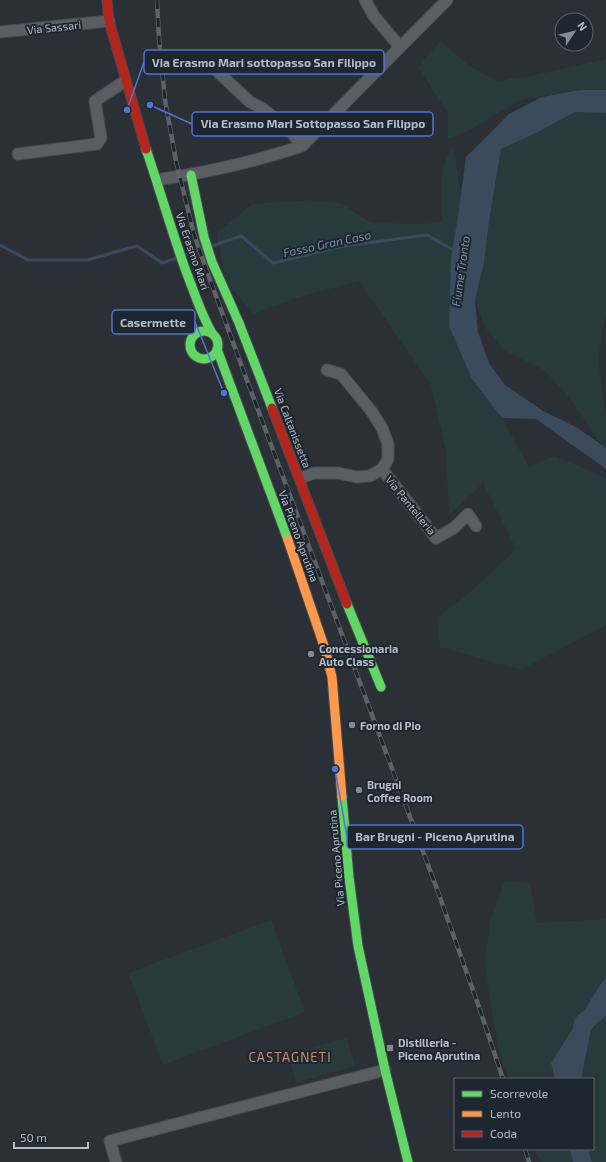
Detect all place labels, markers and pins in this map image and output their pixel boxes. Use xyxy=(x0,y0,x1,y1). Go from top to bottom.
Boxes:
callout: Via Erasmo Mari sottopasso San Filippo xyxy=(144,50,384,74)
callout: Via Erasmo Mari Sottopasso San Filippo xyxy=(192,112,433,136)
callout: Casermette xyxy=(112,310,195,334)
place label: Concessionaria Auto Class xyxy=(319,642,398,668)
marker: Concessionaria Auto Class xyxy=(306,649,316,659)
place label: Forno di Pio xyxy=(360,719,421,732)
marker: Forno di Pio xyxy=(347,720,357,730)
place label: Brugni Coffee Room xyxy=(367,778,433,804)
marker: Brugni Coffee Room xyxy=(354,785,364,795)
callout: Bar Brugni - Piceno Aprutina xyxy=(347,825,523,849)
place label: Distilleria - Piceno Aprutina xyxy=(398,1036,480,1062)
marker: Distilleria - Piceno Aprutina xyxy=(385,1043,395,1053)

